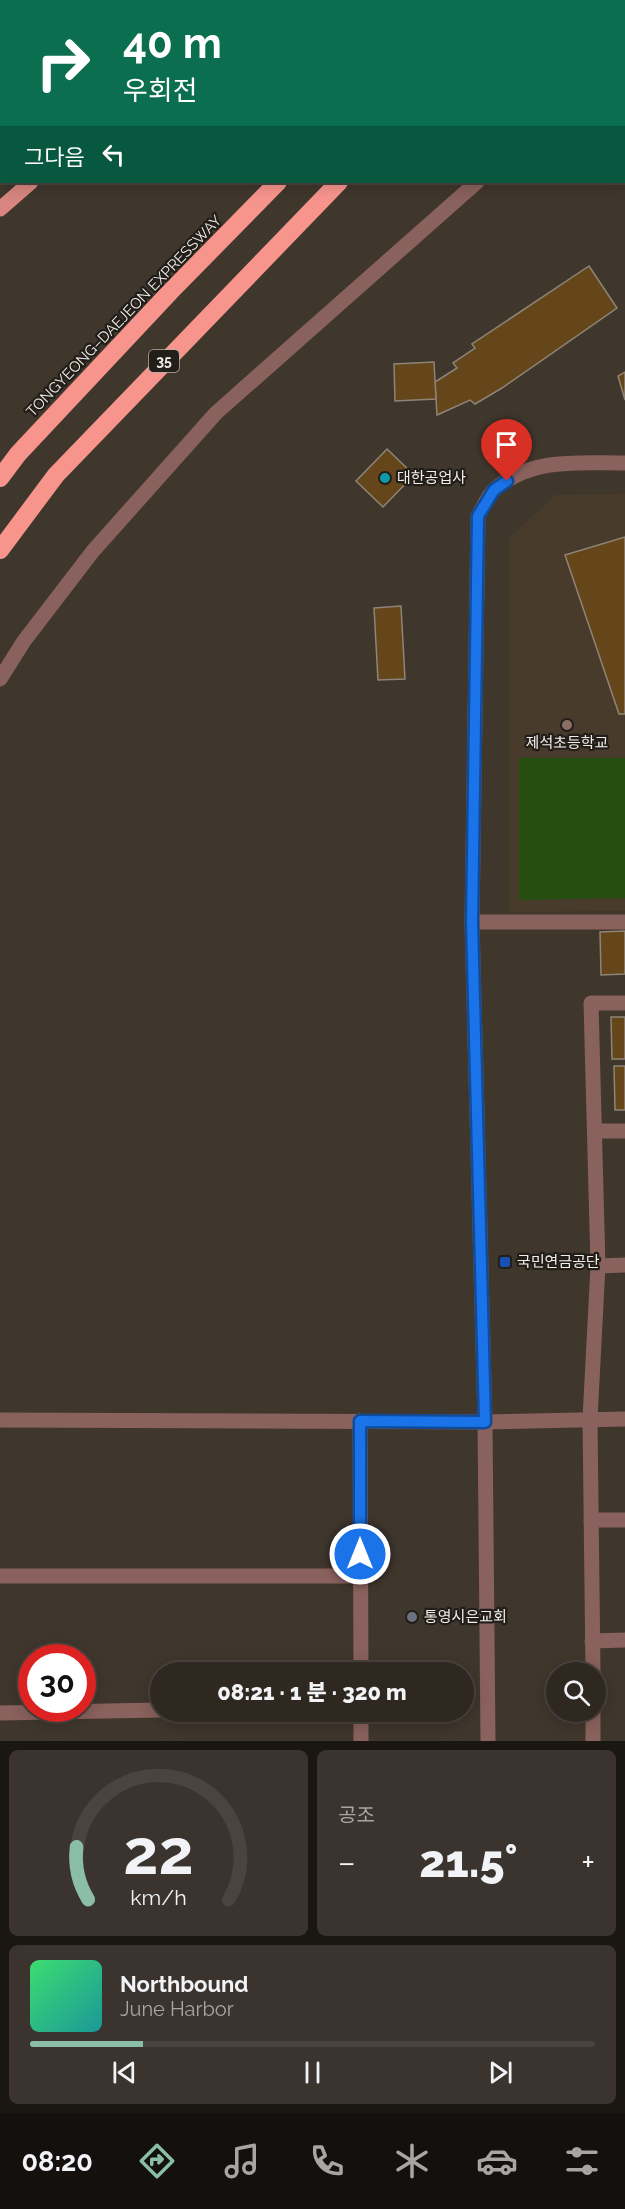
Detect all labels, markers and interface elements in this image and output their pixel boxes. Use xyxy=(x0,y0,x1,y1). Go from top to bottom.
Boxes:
text: 40 m xyxy=(123,19,222,68)
icon: right xyxy=(24,24,102,102)
text: 우회전 xyxy=(123,75,198,106)
icon: left xyxy=(97,138,130,171)
text: 그다음 xyxy=(24,144,85,170)
street label: TONGYEONG–DAEJEON EXPRESSWAY xyxy=(23,211,226,421)
road number: 35 xyxy=(149,350,179,372)
pin xyxy=(481,419,532,481)
icon: arrive xyxy=(490,428,523,461)
place label: 대한공업사 xyxy=(397,469,466,487)
marker: 대한공업사 xyxy=(378,471,392,485)
marker: 제석초등학교 xyxy=(560,718,574,732)
place label: 제석초등학교 xyxy=(526,734,608,752)
place label: 국민연금공단 xyxy=(517,1253,600,1271)
marker: 국민연금공단 xyxy=(498,1255,512,1269)
position arrow xyxy=(328,1522,392,1586)
place label: 통영시은교회 xyxy=(424,1608,507,1626)
marker: 통영시은교회 xyxy=(405,1610,419,1624)
speed limit sign: 30 xyxy=(18,1644,96,1722)
map controls xyxy=(546,1662,606,1722)
button: search xyxy=(546,1662,606,1722)
text: 08:21 · 1 분 · 320 m xyxy=(217,1679,407,1705)
text: 공조 xyxy=(338,1803,375,1827)
text: 22 xyxy=(123,1815,194,1889)
text: 21.5° xyxy=(419,1835,518,1888)
text: − xyxy=(338,1843,356,1882)
text: + xyxy=(581,1843,595,1882)
text: km/h xyxy=(130,1885,187,1910)
text: Northbound xyxy=(120,1971,249,1997)
text: June Harbor xyxy=(120,1997,234,2021)
icon: previous xyxy=(108,2056,141,2089)
icon: pause xyxy=(296,2056,329,2089)
icon: next xyxy=(484,2056,517,2089)
icon: directions xyxy=(136,2140,178,2182)
icon: music xyxy=(221,2140,263,2182)
icon: phone xyxy=(306,2140,348,2182)
icon: climate xyxy=(391,2140,433,2182)
icon: car xyxy=(476,2140,518,2182)
icon: filters xyxy=(561,2140,603,2182)
text: 08:20 xyxy=(22,2146,93,2177)

